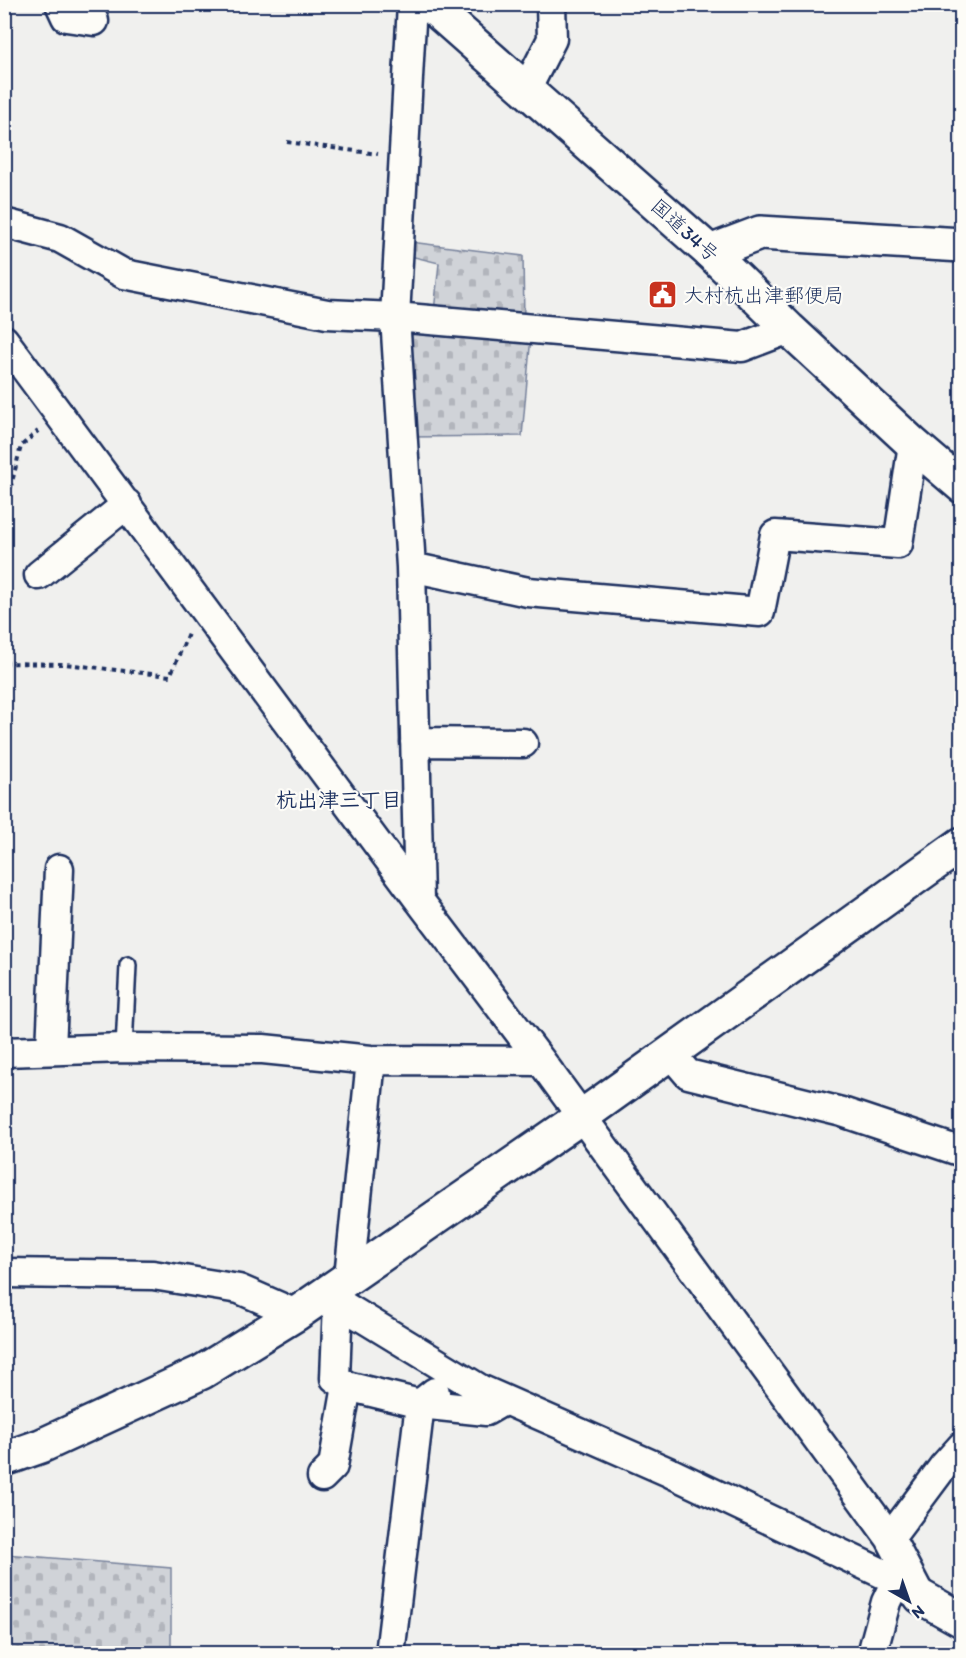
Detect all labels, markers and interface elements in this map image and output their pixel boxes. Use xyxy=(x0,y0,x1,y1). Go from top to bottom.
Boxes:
street label: 国道34号 xyxy=(646,193,724,267)
public building icon: 大村杭出津郵便局 xyxy=(647,279,679,311)
place label: 大村杭出津郵便局 xyxy=(684,283,844,307)
district label: 杭出津三丁目 xyxy=(276,787,402,812)
north arrow xyxy=(879,1571,939,1631)
text: N xyxy=(908,1601,929,1623)

